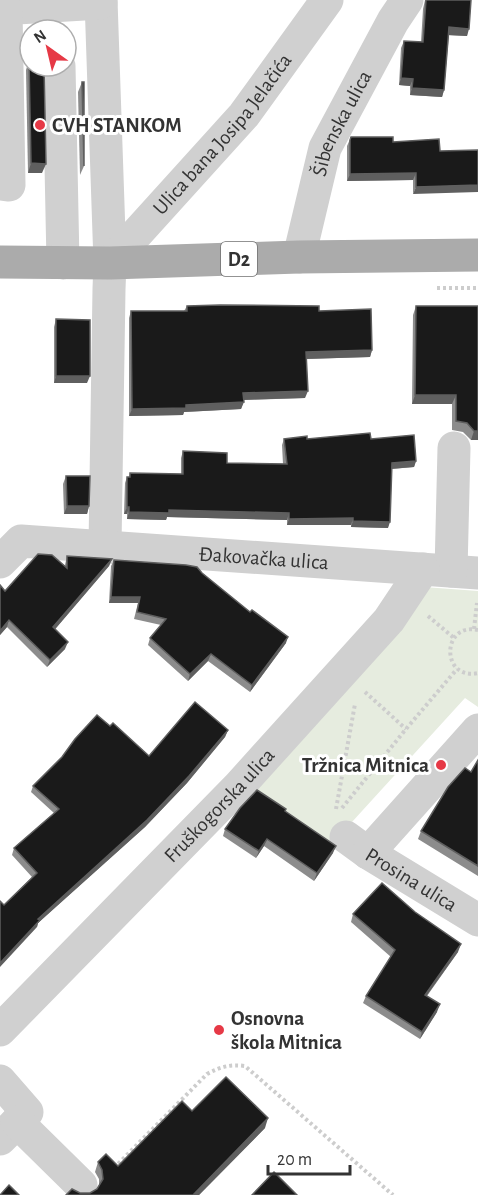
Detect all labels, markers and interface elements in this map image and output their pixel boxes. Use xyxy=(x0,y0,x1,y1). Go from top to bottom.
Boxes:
north arrow xyxy=(18,18,78,78)
text: N xyxy=(31,27,49,46)
street label: Ulica bana Josipa Jelačića xyxy=(149,50,296,219)
street label: Šibenska ulica xyxy=(307,67,376,178)
place label: CVH STANKOM xyxy=(52,115,182,136)
marker: CVH STANKOM xyxy=(33,118,47,132)
road number: D2 xyxy=(221,242,257,276)
street label: Đakovačka ulica xyxy=(198,543,330,574)
street label: Fruškogorska ulica xyxy=(160,744,279,867)
place label: Tržnica Mitnica xyxy=(302,755,429,776)
marker: Tržnica Mitnica xyxy=(434,758,448,772)
street label: Prosina ulica xyxy=(362,844,461,916)
place label: Osnovna škola Mitnica xyxy=(231,1008,342,1053)
marker: Osnovna škola Mitnica xyxy=(212,1023,226,1037)
scale bar xyxy=(268,1138,350,1176)
text: 20 m xyxy=(277,1151,312,1169)

